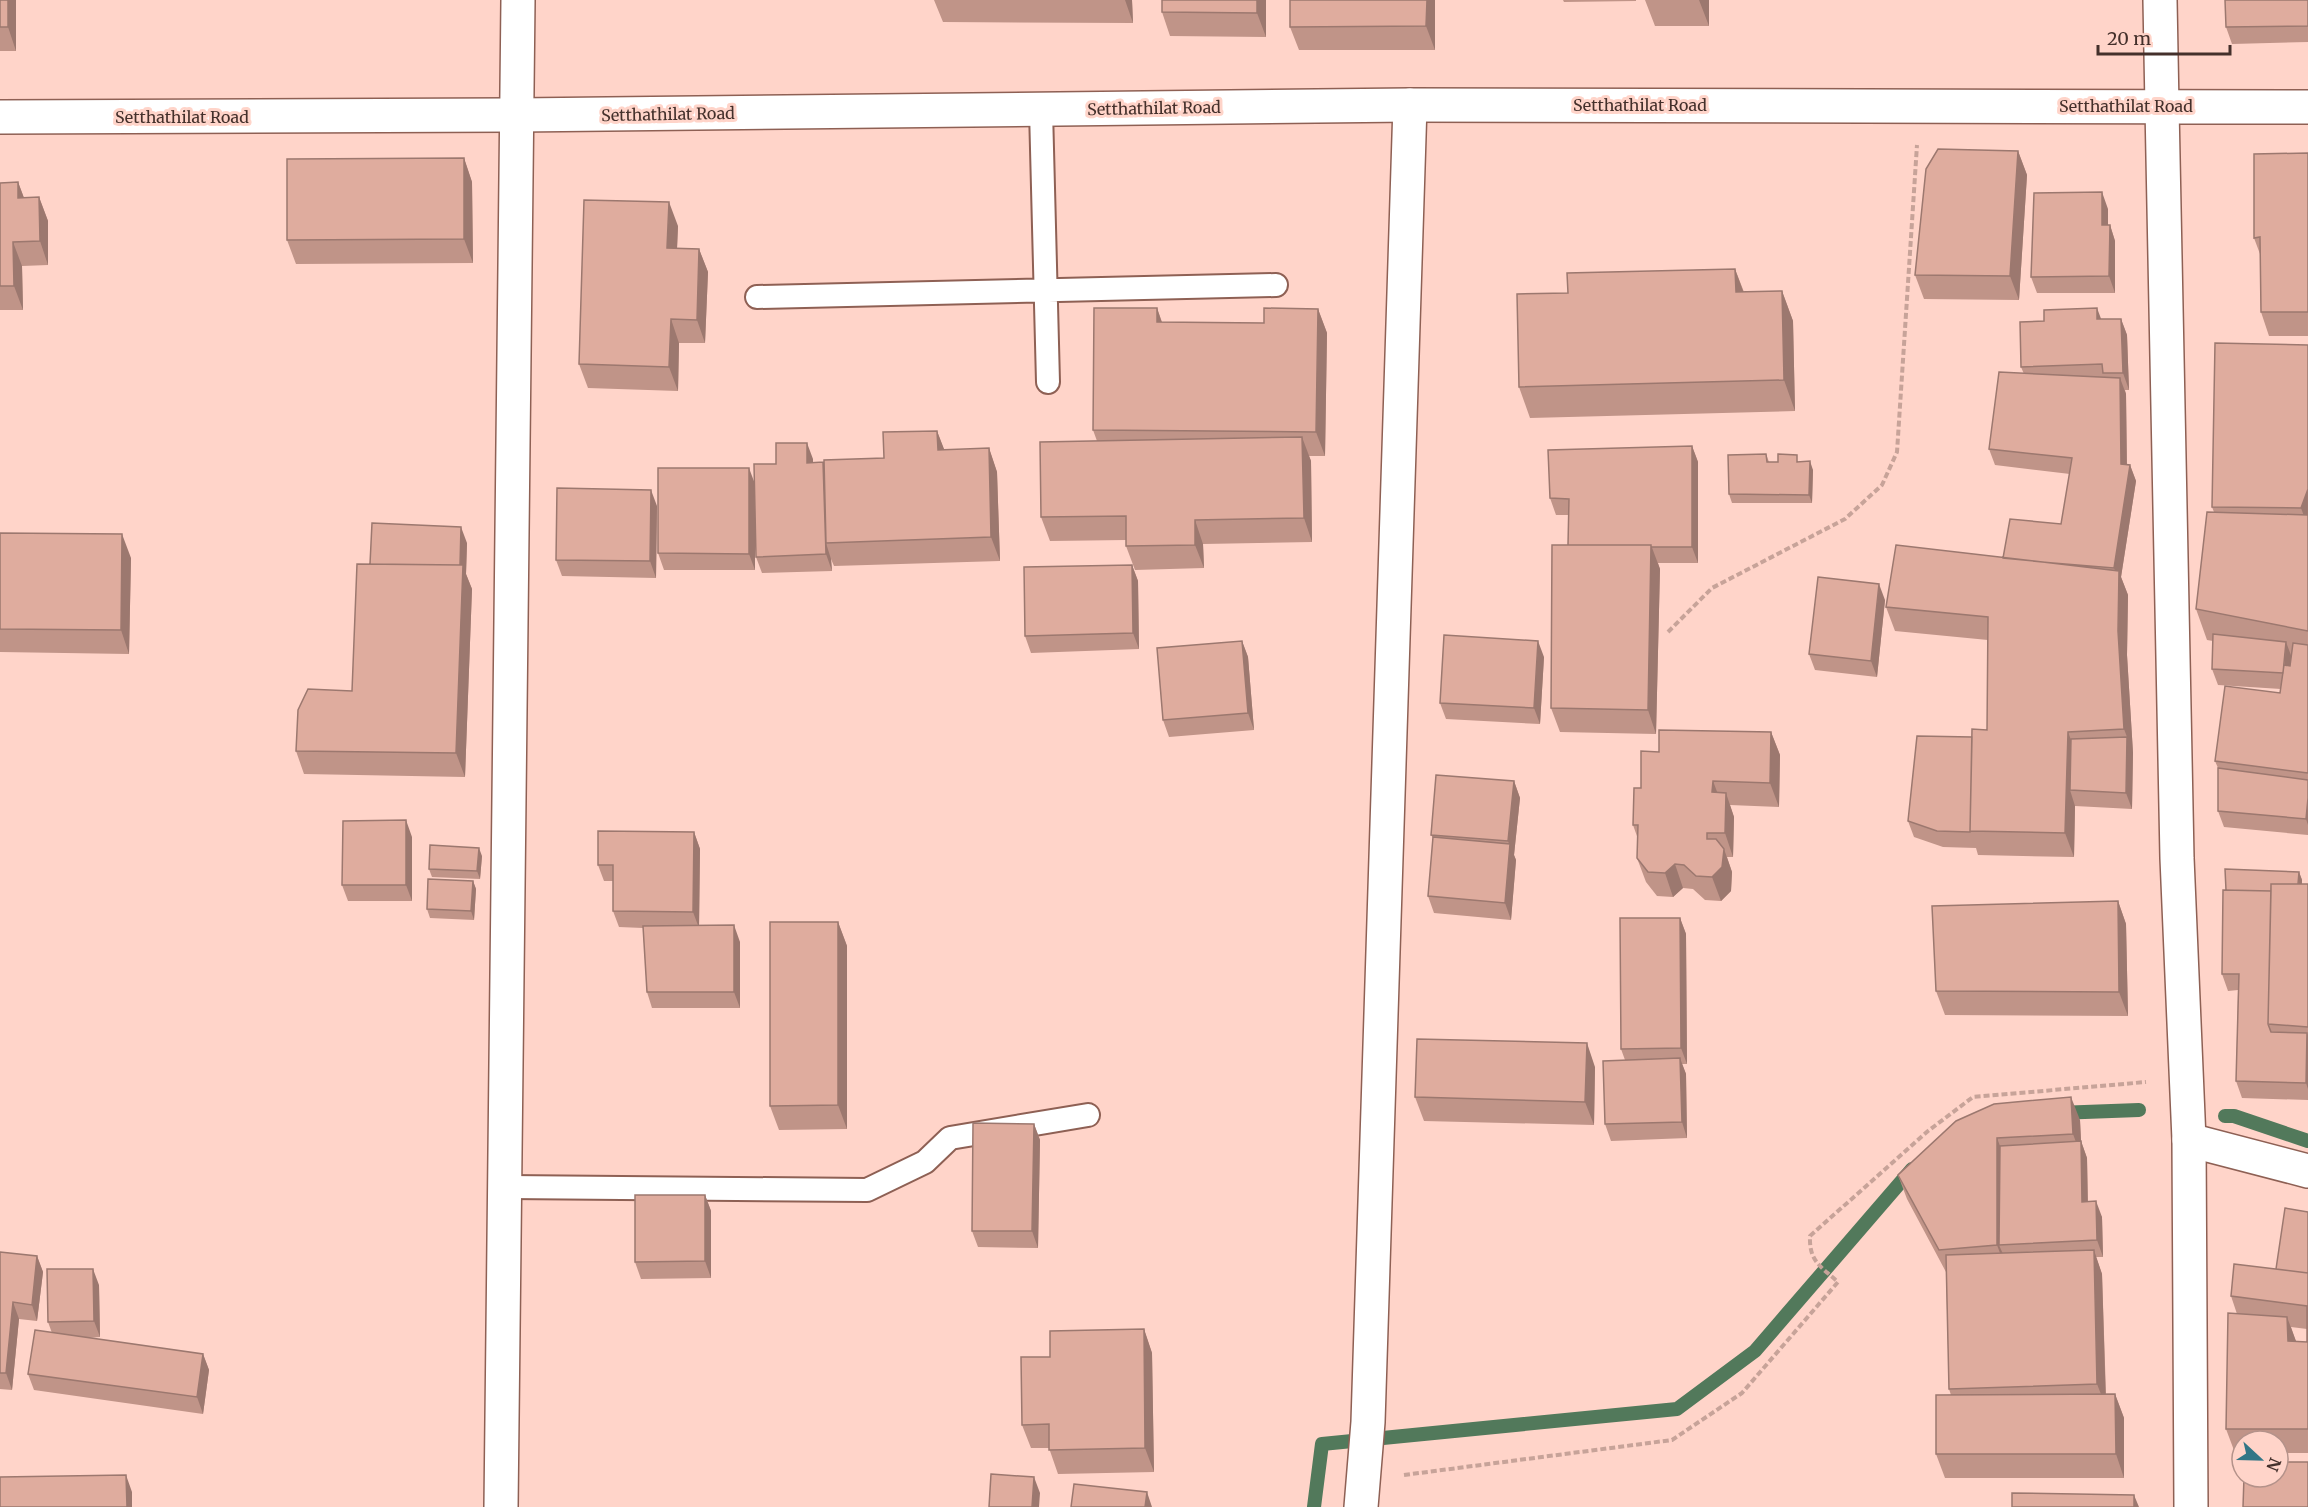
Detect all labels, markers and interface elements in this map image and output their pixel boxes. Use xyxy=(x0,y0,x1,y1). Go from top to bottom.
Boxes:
scale bar xyxy=(2098,18,2230,56)
text: 20 m xyxy=(2107,27,2151,50)
street label: Setthathilat Road xyxy=(1573,95,1707,115)
street label: Setthathilat Road xyxy=(2059,96,2193,116)
street label: Setthathilat Road xyxy=(1087,97,1221,119)
street label: Setthathilat Road xyxy=(601,103,735,125)
street label: Setthathilat Road xyxy=(115,107,249,127)
north arrow xyxy=(2230,1429,2290,1489)
text: N xyxy=(2262,1455,2286,1475)

